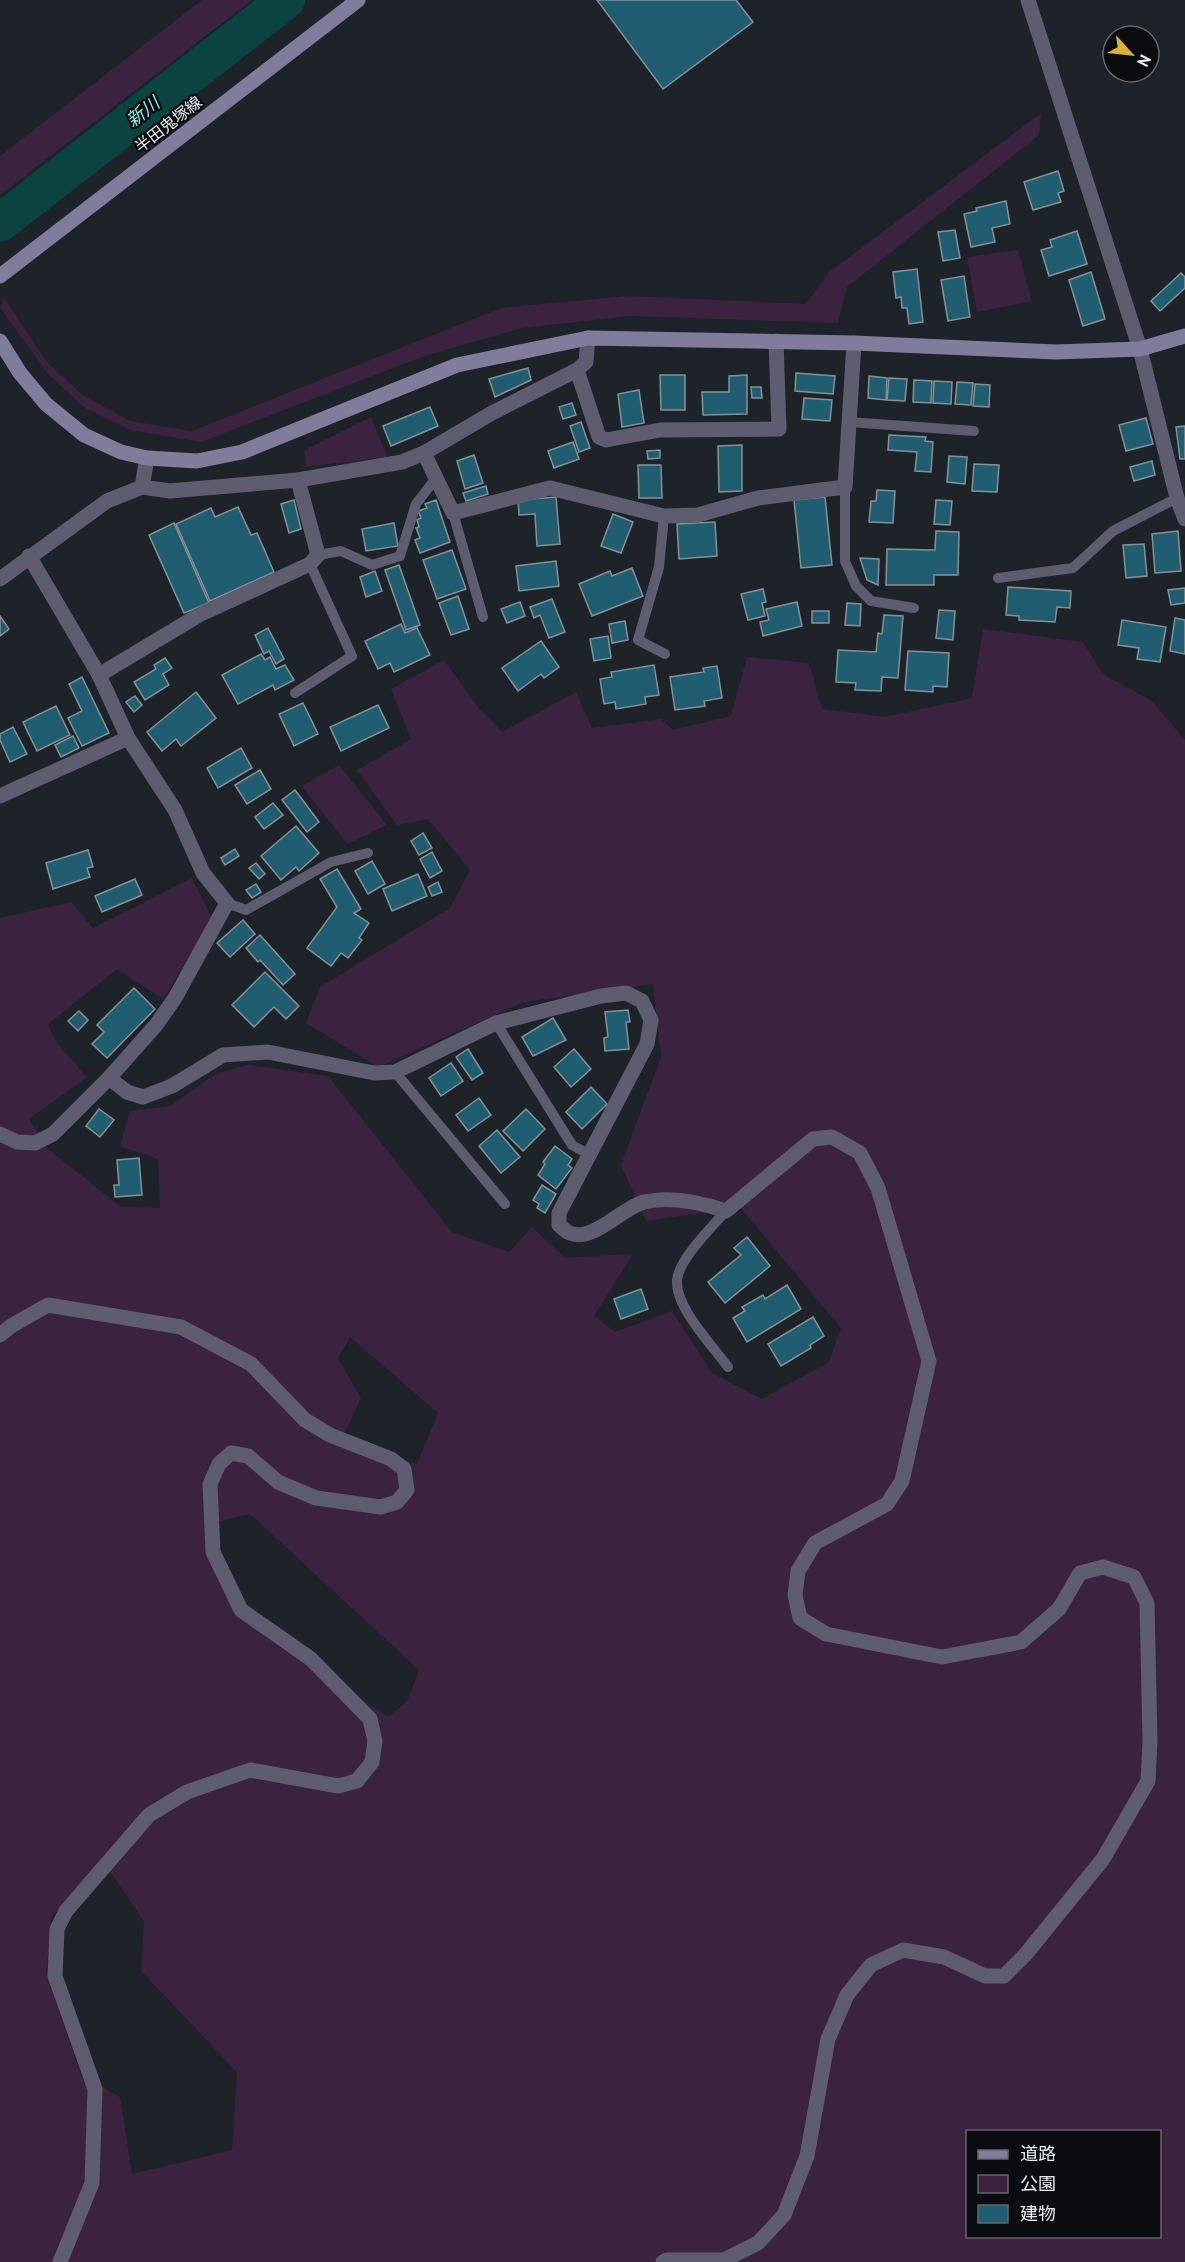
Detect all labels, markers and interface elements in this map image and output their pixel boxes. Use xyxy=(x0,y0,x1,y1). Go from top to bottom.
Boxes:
north arrow xyxy=(1101,24,1161,84)
text: N xyxy=(1133,52,1156,70)
water label: 新川 xyxy=(121,90,166,132)
street label: 半田鬼塚線 xyxy=(130,91,206,157)
legend xyxy=(966,2130,1161,2238)
text: 道路 xyxy=(1020,2142,1056,2165)
text: 公園 xyxy=(1020,2172,1056,2195)
text: 建物 xyxy=(1020,2202,1056,2225)

